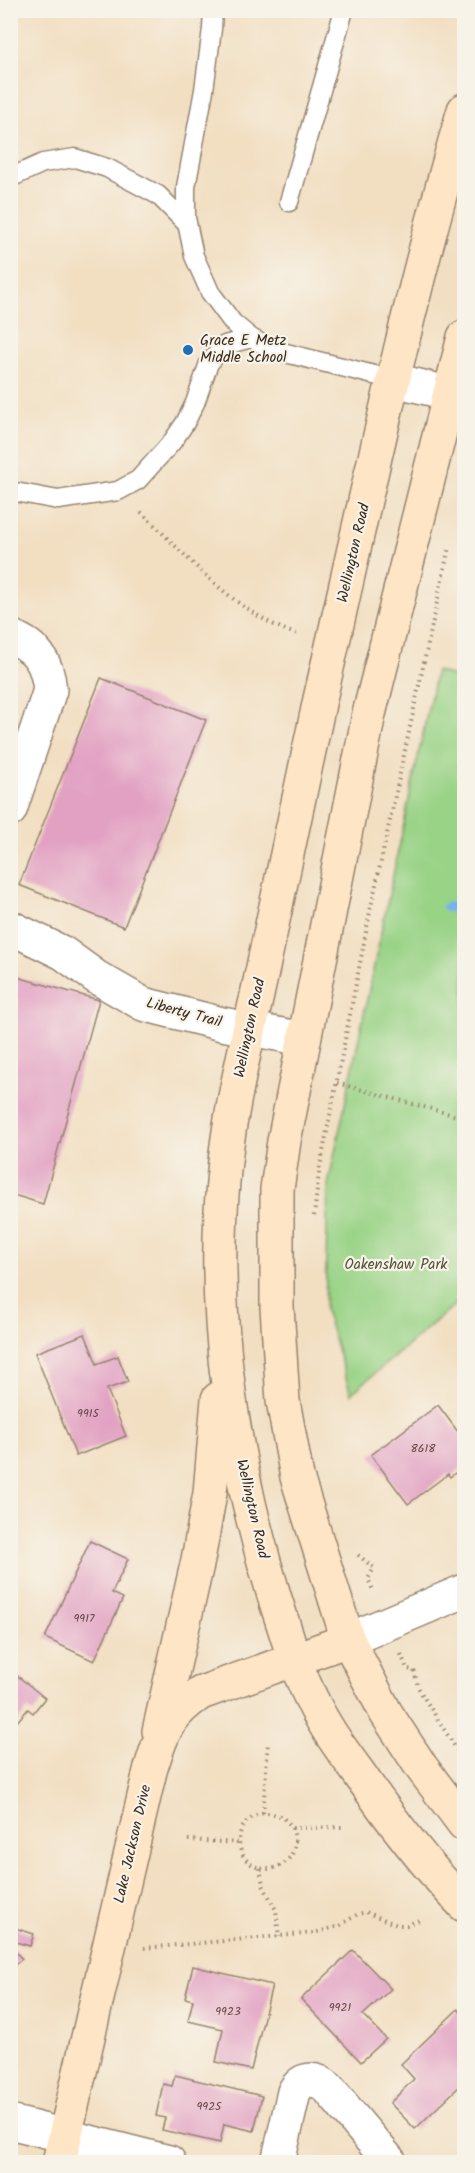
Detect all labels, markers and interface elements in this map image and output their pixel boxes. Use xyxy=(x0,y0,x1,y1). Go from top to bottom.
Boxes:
place label: Grace E Metz Middle School xyxy=(200,329,287,370)
marker: Grace E Metz Middle School xyxy=(181,343,195,357)
street label: Wellington Road xyxy=(331,500,377,605)
street label: Wellington Road xyxy=(228,976,272,1080)
street label: Liberty Trail xyxy=(143,991,225,1035)
park label: Oakenshaw Park xyxy=(345,1253,448,1277)
house number: 9915 xyxy=(77,1404,101,1423)
house number: 8618 xyxy=(411,1439,436,1458)
street label: Wellington Road xyxy=(229,1457,275,1562)
house number: 9917 xyxy=(73,1609,95,1628)
street label: Lake Jackson Drive xyxy=(108,1782,158,1906)
house number: 9921 xyxy=(329,1998,351,2017)
house number: 9923 xyxy=(215,2002,241,2021)
house number: 9925 xyxy=(196,2097,223,2116)

